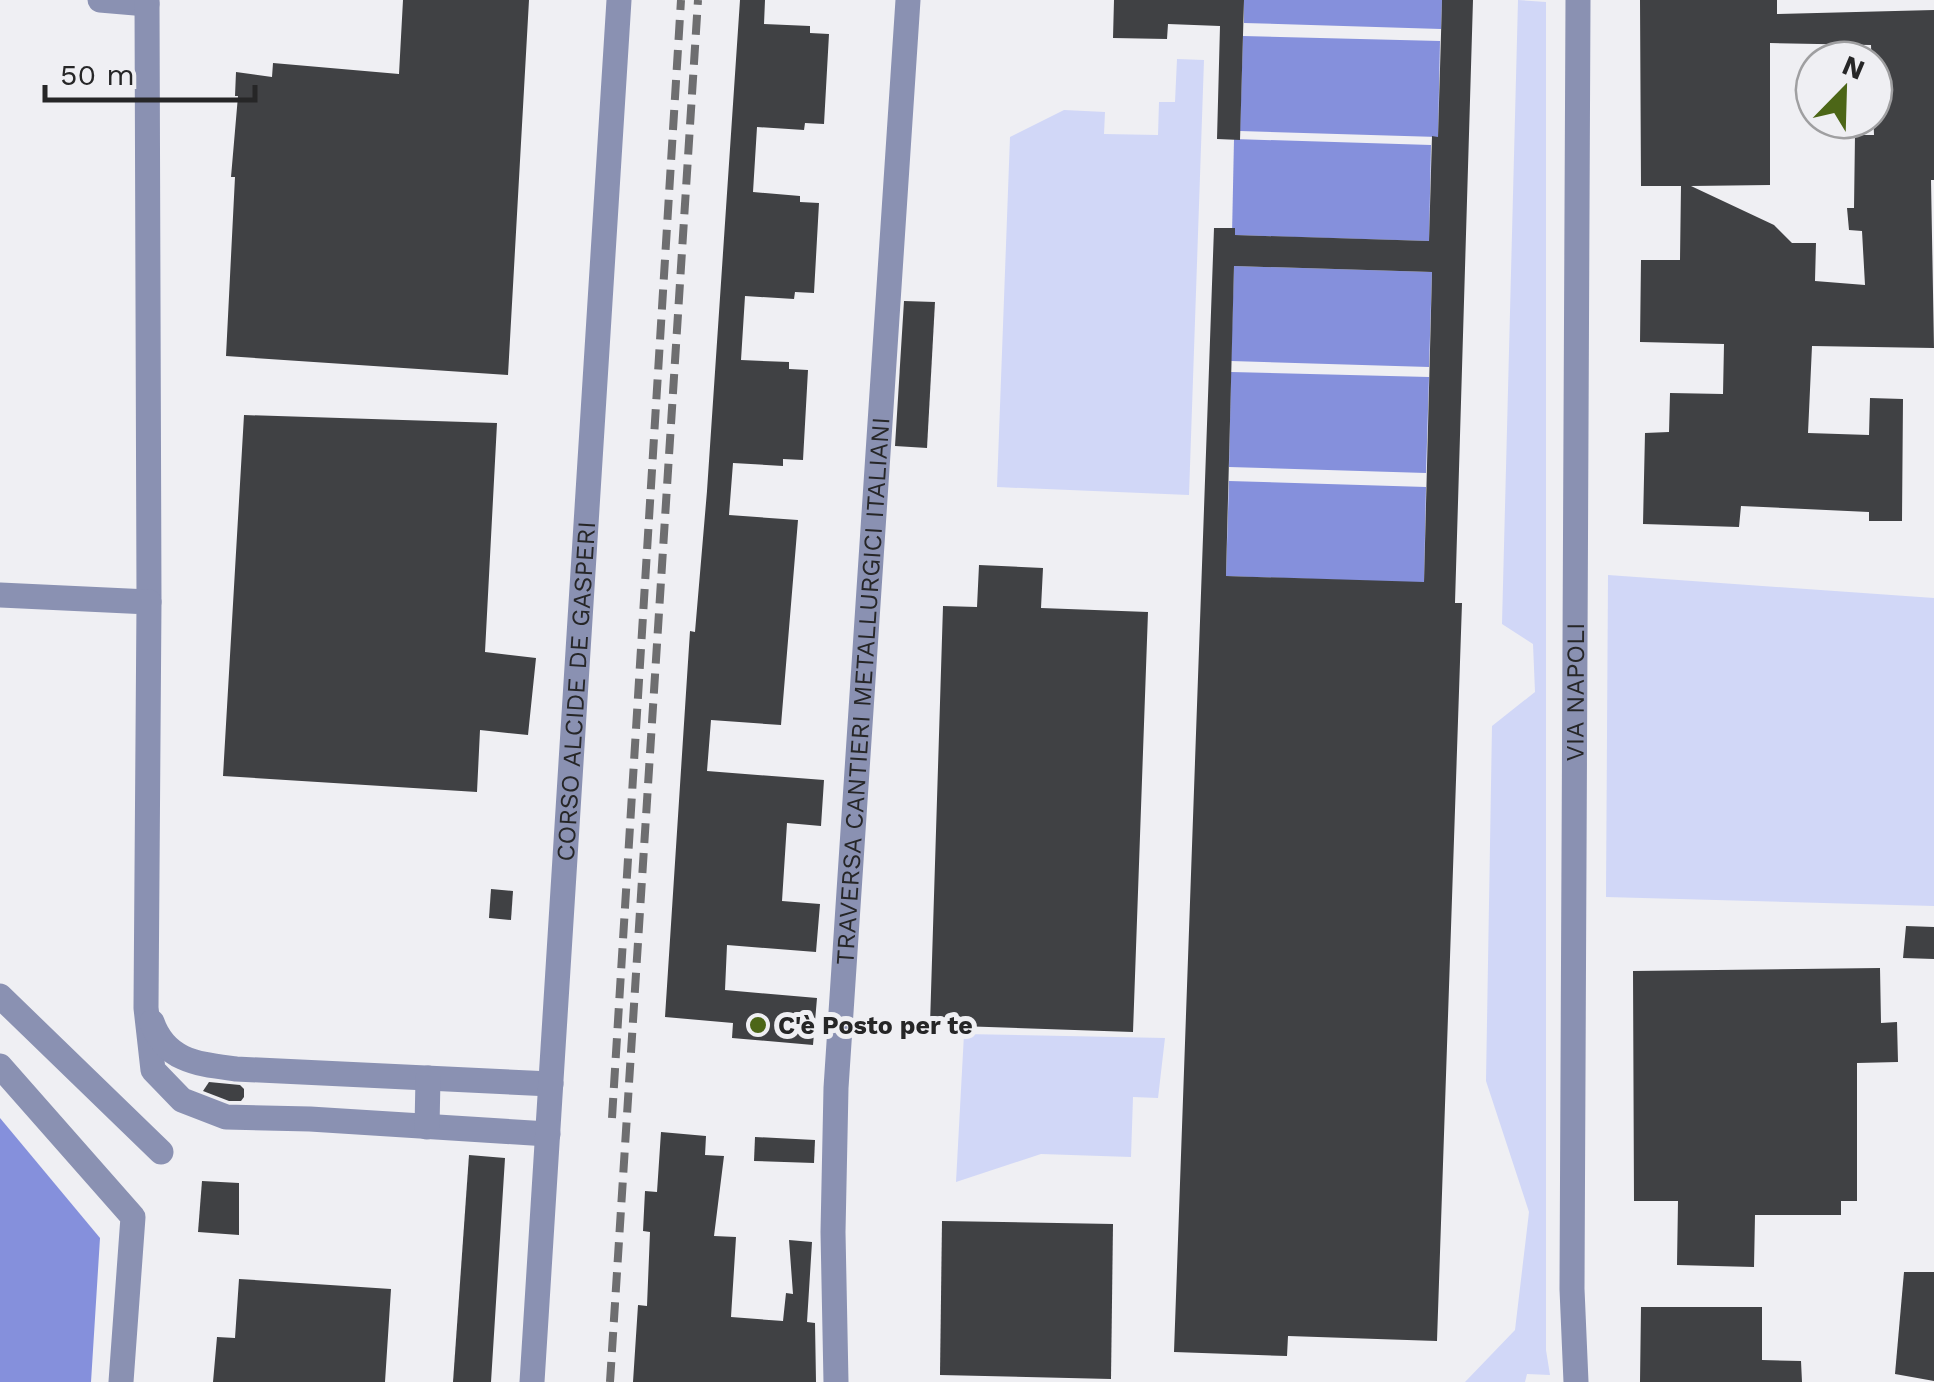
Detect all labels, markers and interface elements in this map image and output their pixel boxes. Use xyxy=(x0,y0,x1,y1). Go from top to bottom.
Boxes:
scale bar xyxy=(45,40,255,102)
north arrow xyxy=(1794,40,1894,140)
text: N xyxy=(1838,48,1870,87)
text: 50 m xyxy=(60,57,135,92)
street label: TRAVERSA CANTIERI METALLURGICI ITALIANI xyxy=(830,416,895,966)
street label: CORSO ALCIDE DE GASPERI xyxy=(551,520,601,862)
street label: VIA NAPOLI xyxy=(1560,623,1590,762)
place label: C'è Posto per te xyxy=(778,1011,973,1040)
marker: C'è Posto per te xyxy=(747,1014,769,1036)

